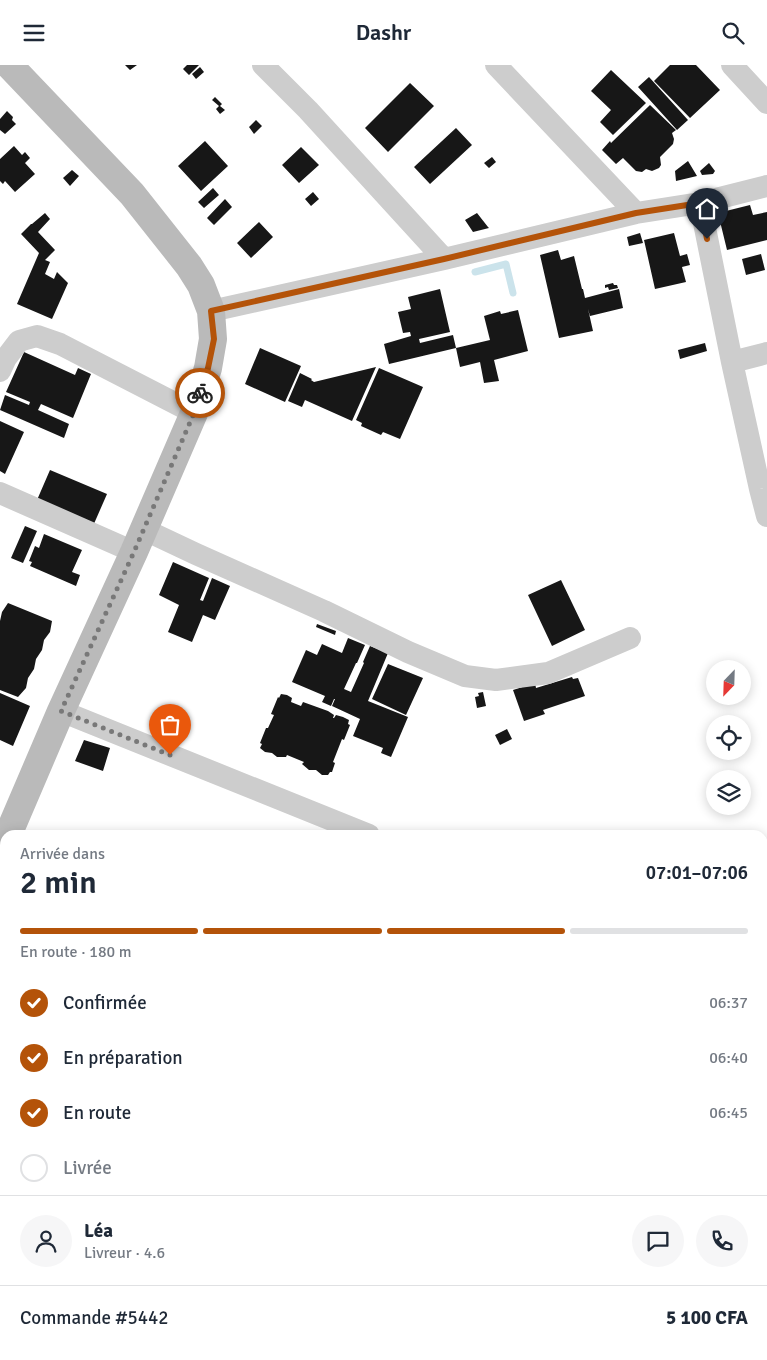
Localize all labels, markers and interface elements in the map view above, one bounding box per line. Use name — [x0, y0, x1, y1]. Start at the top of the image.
icon: menu — [20, 19, 48, 47]
text: Dashr — [356, 19, 411, 46]
icon: search — [719, 19, 747, 47]
pin — [686, 188, 728, 239]
icon: home — [693, 195, 721, 223]
courier — [175, 368, 225, 418]
icon: bike — [186, 379, 214, 407]
north arrow — [706, 660, 751, 705]
map controls — [706, 660, 751, 815]
pin — [149, 704, 191, 755]
icon: bag — [156, 711, 184, 739]
button: locate — [706, 715, 751, 760]
button: layers — [706, 770, 751, 815]
text: Arrivée dans — [20, 844, 105, 864]
text: 07:01–07:06 — [646, 861, 748, 885]
text: 2 min — [20, 863, 97, 902]
text: En route · 180 m — [20, 942, 132, 962]
icon: check — [20, 989, 48, 1017]
text: Confirmée — [63, 991, 147, 1015]
text: 06:37 — [709, 993, 748, 1013]
icon: check — [20, 1044, 48, 1072]
text: En préparation — [63, 1046, 183, 1070]
text: 06:40 — [709, 1048, 748, 1068]
icon: check — [20, 1099, 48, 1127]
text: En route — [63, 1101, 131, 1125]
text: 06:45 — [709, 1103, 748, 1123]
text: Livrée — [63, 1156, 112, 1180]
button: person — [20, 1215, 72, 1267]
button: chat — [632, 1215, 684, 1267]
button: phone — [696, 1215, 748, 1267]
text: Léa — [84, 1219, 113, 1243]
text: Livreur · 4.6 — [84, 1243, 165, 1263]
text: Commande #5442 — [20, 1306, 169, 1330]
text: 5 100 CFA — [666, 1306, 748, 1330]

